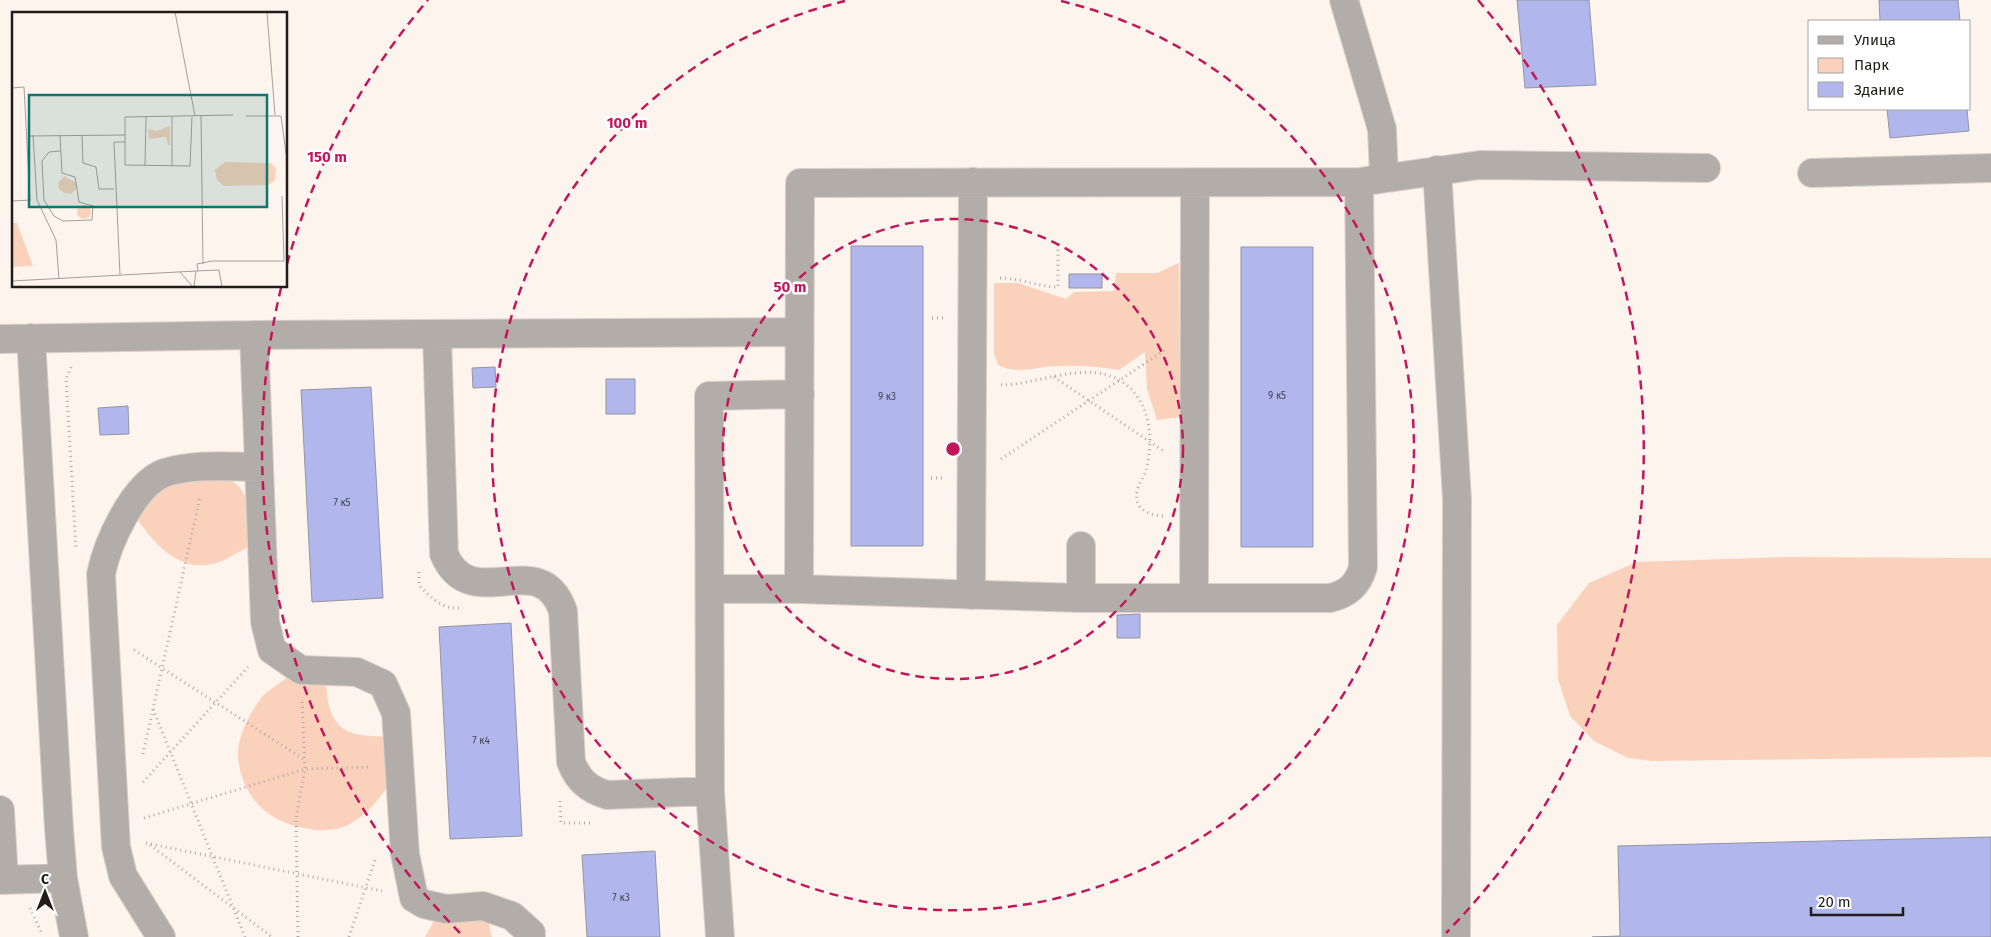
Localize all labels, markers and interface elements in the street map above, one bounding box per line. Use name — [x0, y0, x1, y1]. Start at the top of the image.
inset map — [12, 12, 288, 288]
legend — [1808, 20, 1971, 110]
text: Улица — [1854, 31, 1896, 49]
text: Парк — [1854, 56, 1889, 74]
text: Здание — [1854, 81, 1904, 99]
text: 100 m — [607, 114, 647, 132]
text: 150 m — [307, 148, 347, 166]
text: 50 m — [773, 278, 807, 296]
house number: 9 к5 — [1268, 390, 1286, 402]
house number: 9 к3 — [878, 391, 896, 403]
centre of rings — [944, 440, 962, 458]
house number: 7 к5 — [333, 497, 351, 509]
house number: 7 к4 — [472, 735, 490, 747]
north arrow — [20, 867, 70, 917]
text: С — [41, 871, 49, 888]
scale bar — [1811, 884, 1904, 916]
house number: 7 к3 — [612, 892, 630, 904]
text: 20 m — [1818, 893, 1851, 911]

